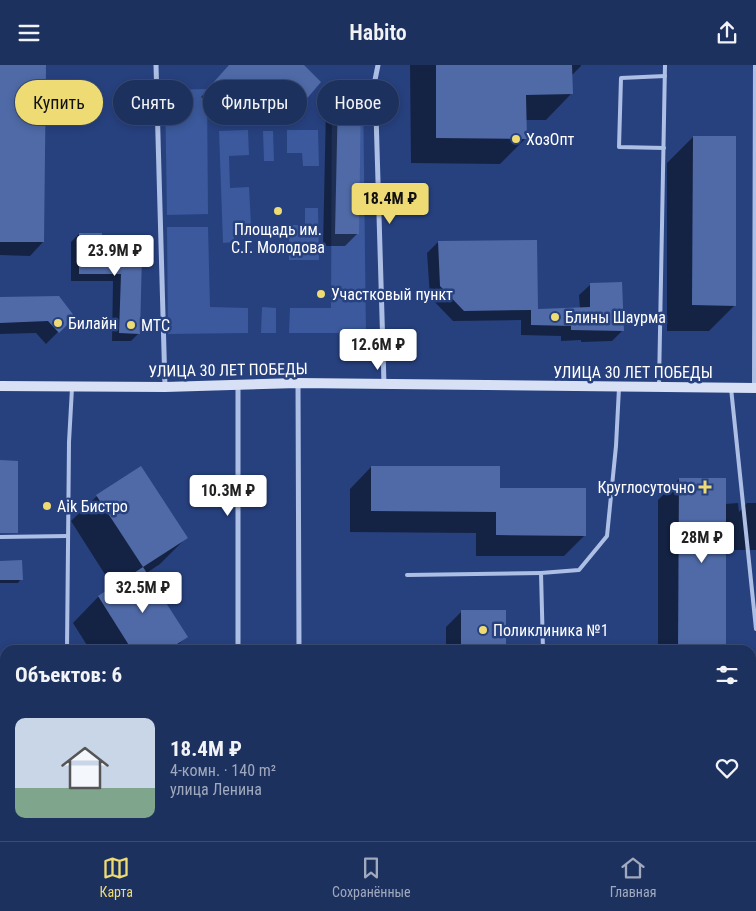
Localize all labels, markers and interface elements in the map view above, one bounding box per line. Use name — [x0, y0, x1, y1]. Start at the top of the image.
icon: menu — [15, 19, 43, 47]
icon: share — [713, 19, 741, 47]
text: Habito — [349, 20, 407, 45]
chip: Купить — [15, 80, 103, 125]
chip: Снять — [113, 80, 193, 125]
chip: Фильтры — [203, 80, 307, 125]
chip: Новое — [317, 80, 399, 125]
place label: ХозОпт — [526, 130, 575, 149]
marker: ХозОпт — [510, 133, 522, 145]
pin: 18.4M ₽ — [344, 183, 436, 225]
text: 18.4M ₽ — [363, 189, 417, 208]
marker: Площадь им. С.Г. Молодова — [272, 205, 284, 217]
place label: Площадь им. С.Г. Молодова — [231, 220, 325, 257]
pin: 23.9M ₽ — [69, 235, 161, 277]
text: 23.9M ₽ — [88, 241, 142, 260]
place label: Участковый пункт — [331, 285, 453, 304]
marker: Участковый пункт — [315, 288, 327, 300]
place label: Блины Шаурма — [565, 308, 666, 327]
marker: Блины Шаурма — [549, 311, 561, 323]
place label: Билайн — [68, 314, 117, 333]
place label: МТС — [141, 316, 170, 335]
marker: Билайн — [52, 317, 64, 329]
marker: МТС — [125, 319, 137, 331]
pin: 12.6M ₽ — [332, 329, 424, 371]
text: 12.6M ₽ — [351, 335, 405, 354]
street label: УЛИЦА 30 ЛЕТ ПОБЕДЫ — [148, 359, 308, 381]
street label: УЛИЦА 30 ЛЕТ ПОБЕДЫ — [553, 363, 713, 382]
pin: 10.3M ₽ — [182, 475, 274, 517]
place label: Круглосуточно — [598, 478, 695, 497]
text: 10.3M ₽ — [201, 481, 255, 500]
marker: Круглосуточно — [699, 481, 711, 493]
place label: Aik Бистро — [57, 497, 128, 516]
marker: Aik Бистро — [41, 500, 53, 512]
pin: 28M ₽ — [667, 521, 737, 564]
text: 28M ₽ — [681, 528, 723, 547]
pin: 32.5M ₽ — [97, 571, 189, 614]
text: 32.5M ₽ — [116, 578, 170, 597]
place label: Поликлиника №1 — [493, 621, 609, 640]
marker: Поликлиника №1 — [477, 624, 489, 636]
icon: filters — [713, 661, 741, 689]
text: Объектов: 6 — [15, 663, 122, 687]
text: 18.4M ₽ — [170, 737, 242, 761]
icon: home — [55, 738, 115, 798]
icon: heart — [713, 754, 741, 782]
text: 4-комн. · 140 m² — [170, 761, 276, 780]
text: улица Ленина — [170, 780, 262, 799]
tab: Карта — [100, 854, 133, 900]
tab: Сохранённые — [332, 854, 411, 900]
tab: Главная — [610, 854, 656, 900]

